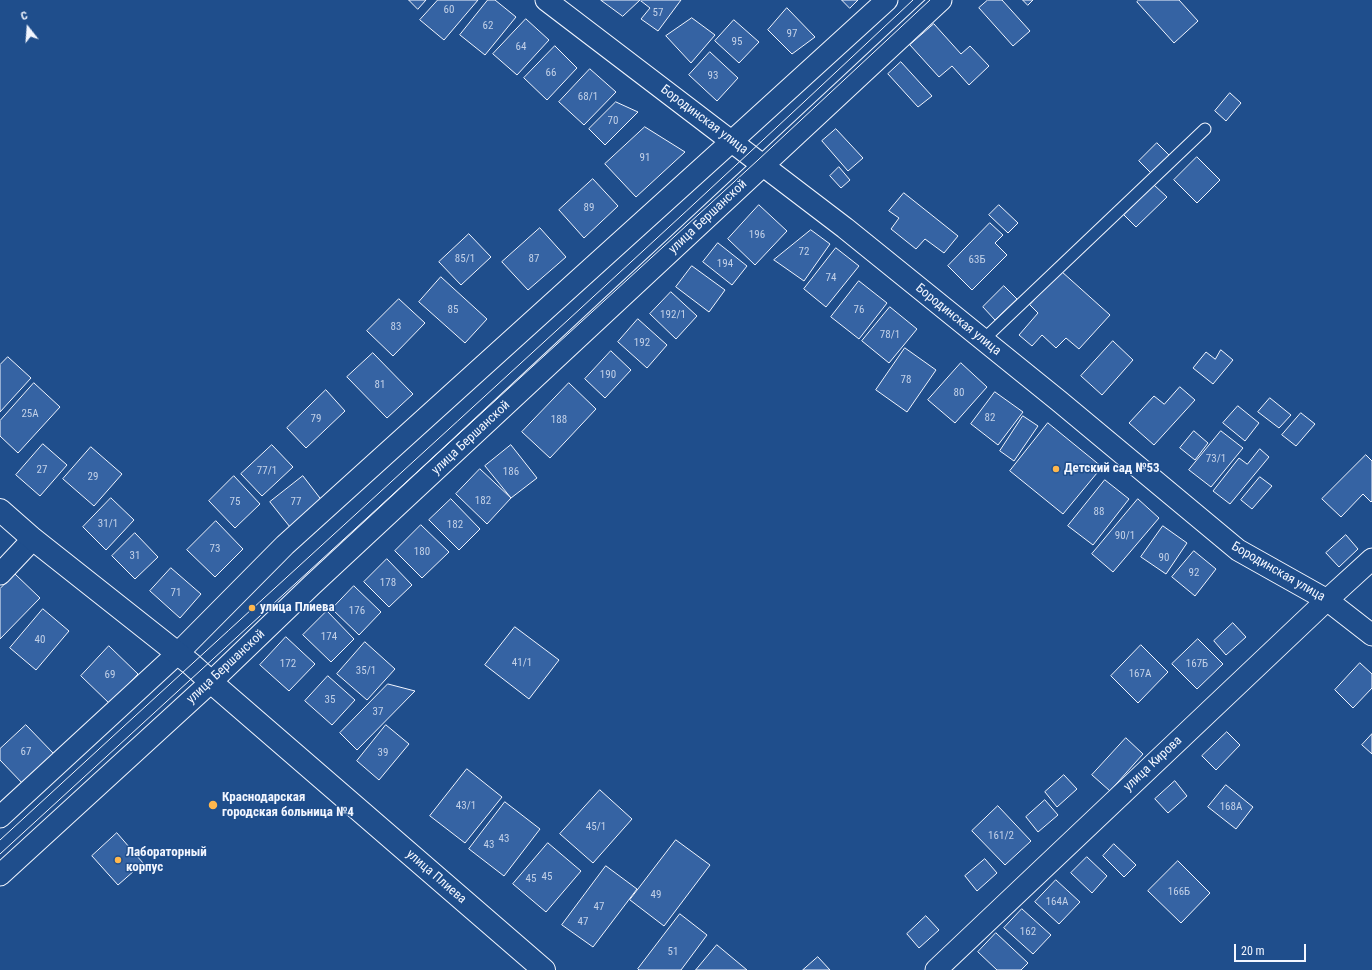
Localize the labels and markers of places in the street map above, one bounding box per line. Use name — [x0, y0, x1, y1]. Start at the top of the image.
place label: Детский сад №53 — [1064, 461, 1160, 477]
marker: Детский сад №53 — [1051, 464, 1061, 474]
place label: улица Плиева — [260, 600, 335, 616]
marker: улица Плиева — [247, 603, 257, 613]
place label: Краснодарская городская больница №4 — [222, 790, 354, 821]
marker: Краснодарская городская больница №4 — [207, 799, 219, 811]
place label: Лабораторный корпус — [126, 845, 207, 876]
marker: Лабораторный корпус — [113, 855, 123, 865]

